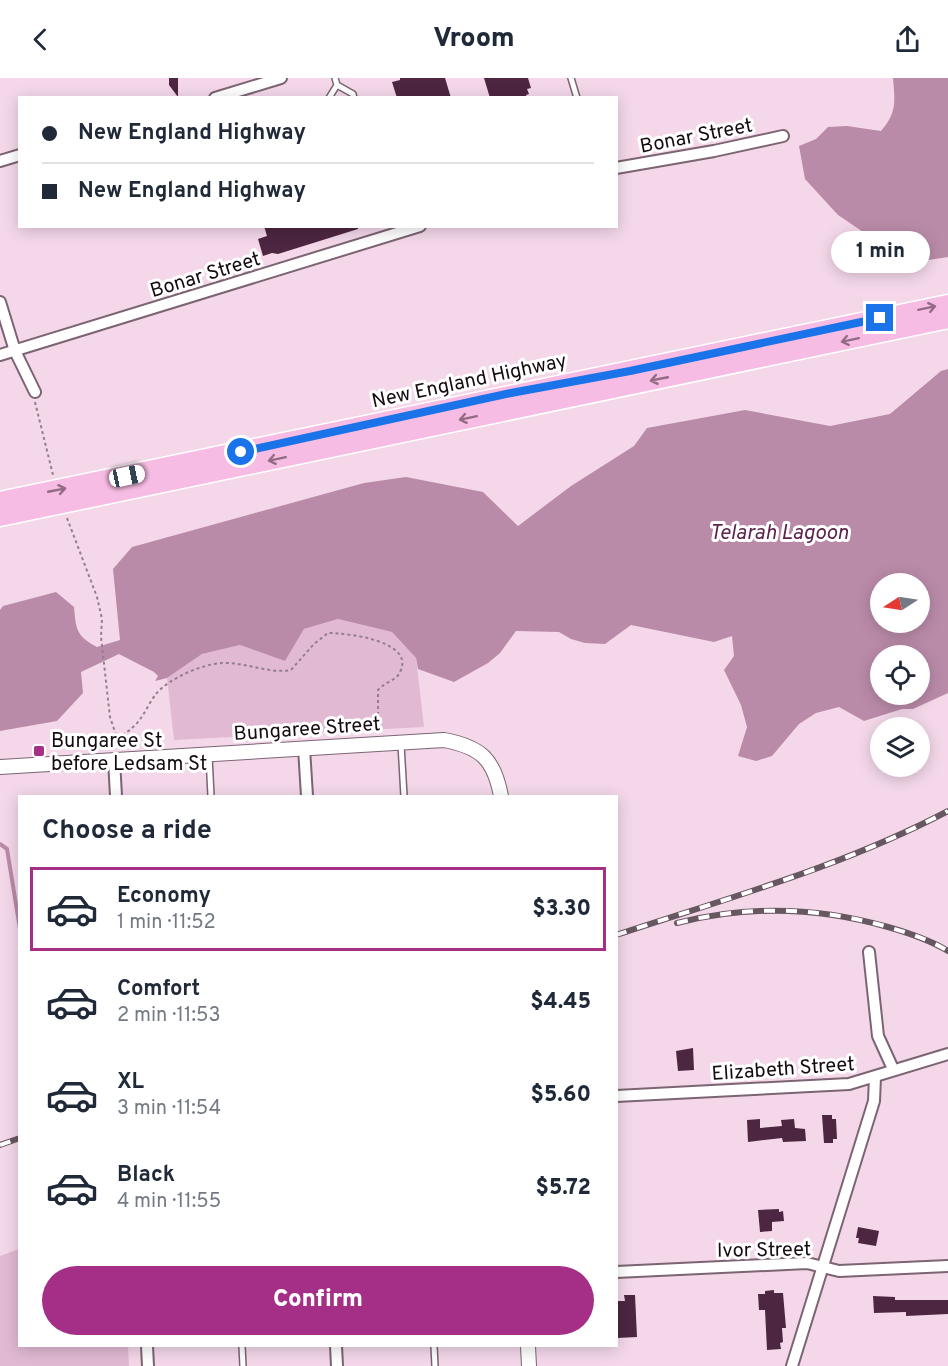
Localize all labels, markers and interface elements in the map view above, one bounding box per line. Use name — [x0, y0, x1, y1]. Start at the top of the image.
text: Vroom — [433, 22, 515, 56]
icon: back — [24, 23, 57, 56]
icon: share — [891, 23, 924, 56]
street label: Bonar Street — [638, 113, 755, 161]
text: New England Highway — [78, 120, 306, 147]
text: New England Highway — [78, 178, 306, 205]
callout: 1 min — [830, 231, 930, 273]
text: 1 min — [856, 239, 905, 265]
street label: Bonar Street — [147, 247, 264, 305]
one-way arrow — [916, 302, 936, 313]
route end — [866, 304, 893, 331]
one-way arrow — [840, 335, 860, 346]
street label: New England Highway — [370, 349, 569, 415]
one-way arrow — [649, 374, 669, 385]
one-way arrow — [458, 413, 478, 424]
route start — [227, 438, 254, 465]
one-way arrow — [268, 454, 287, 465]
car — [108, 463, 146, 489]
one-way arrow — [47, 484, 67, 495]
water label: Telarah Lagoon — [709, 520, 849, 547]
north arrow — [870, 573, 930, 633]
map controls — [870, 573, 930, 777]
button: locate — [870, 645, 930, 705]
street label: Bungaree Street — [233, 712, 381, 748]
button: layers — [870, 717, 930, 777]
place label: Bungaree St before Ledsam St — [51, 729, 207, 778]
marker: Bungaree St before Ledsam St — [32, 744, 46, 758]
text: Choose a ride — [42, 814, 212, 848]
icon: car — [45, 882, 99, 936]
text: Economy — [117, 883, 211, 910]
text: $3.30 — [532, 896, 591, 923]
text: 1 min · 11:52 — [117, 910, 216, 936]
icon: car — [45, 975, 99, 1029]
text: Comfort — [117, 976, 200, 1003]
text: $4.45 — [530, 989, 591, 1016]
text: 2 min · 11:53 — [117, 1003, 221, 1029]
street label: Elizabeth Street — [711, 1052, 855, 1088]
icon: car — [45, 1068, 99, 1122]
text: XL — [117, 1069, 144, 1096]
text: $5.60 — [531, 1082, 591, 1109]
text: 3 min · 11:54 — [117, 1096, 221, 1122]
icon: car — [45, 1161, 99, 1215]
text: Black — [117, 1162, 175, 1189]
text: $5.72 — [536, 1175, 591, 1202]
text: 4 min · 11:55 — [117, 1189, 221, 1215]
street label: Ivor Street — [717, 1237, 811, 1265]
button: Confirm — [42, 1266, 594, 1335]

